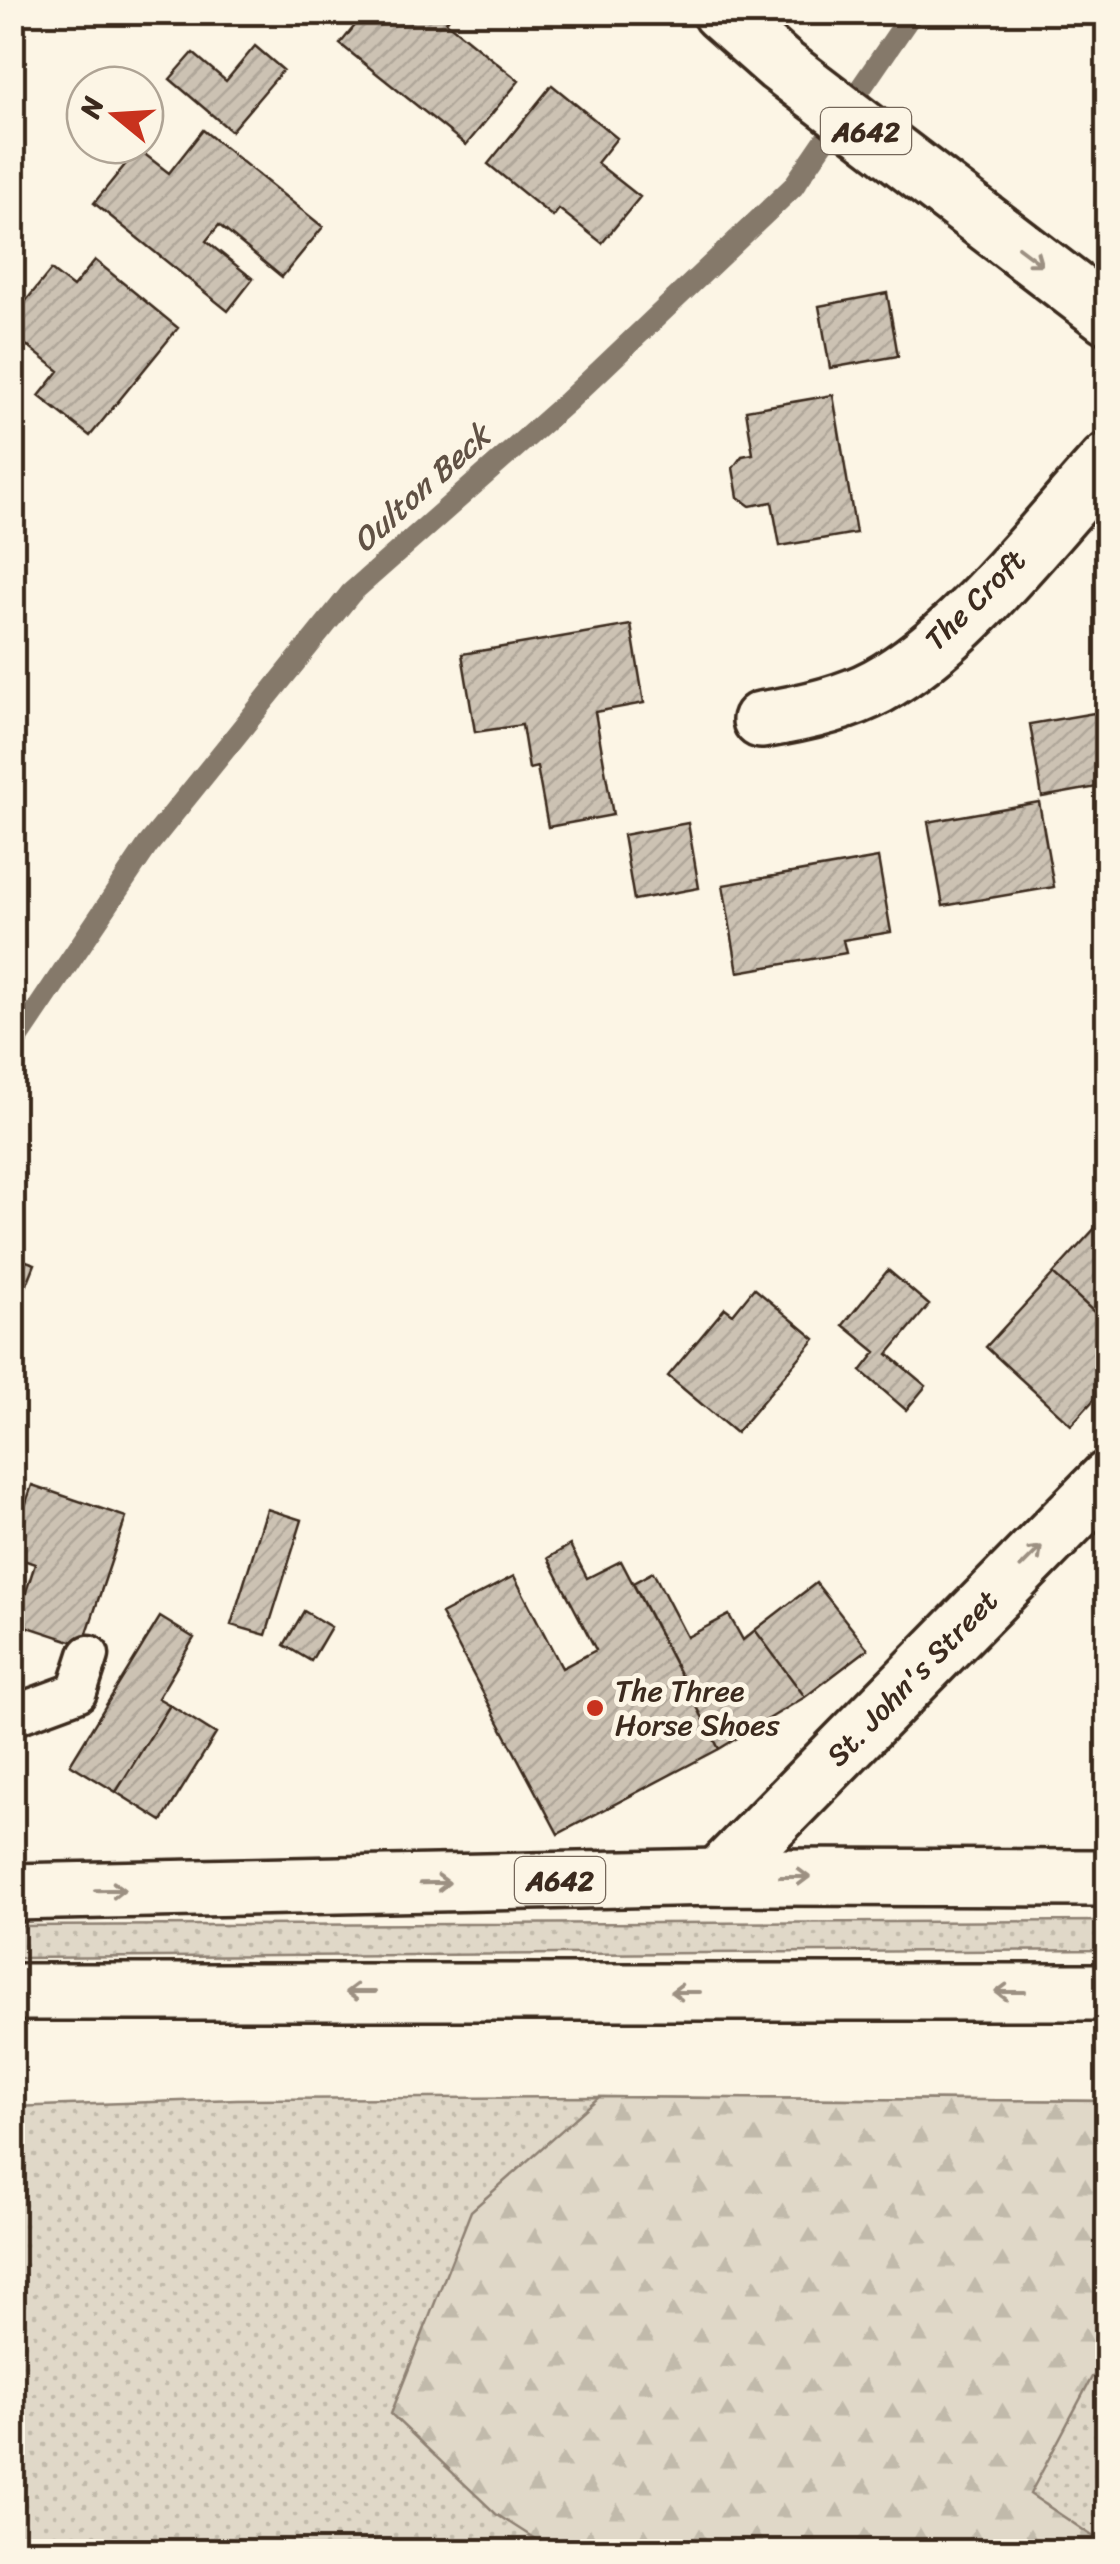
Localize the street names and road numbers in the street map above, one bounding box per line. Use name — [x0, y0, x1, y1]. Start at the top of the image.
road number: A642 — [821, 108, 911, 154]
street label: The Croft — [911, 535, 1040, 664]
street label: St. John's Street — [812, 1576, 1012, 1780]
road number: A642 — [515, 1857, 605, 1903]

